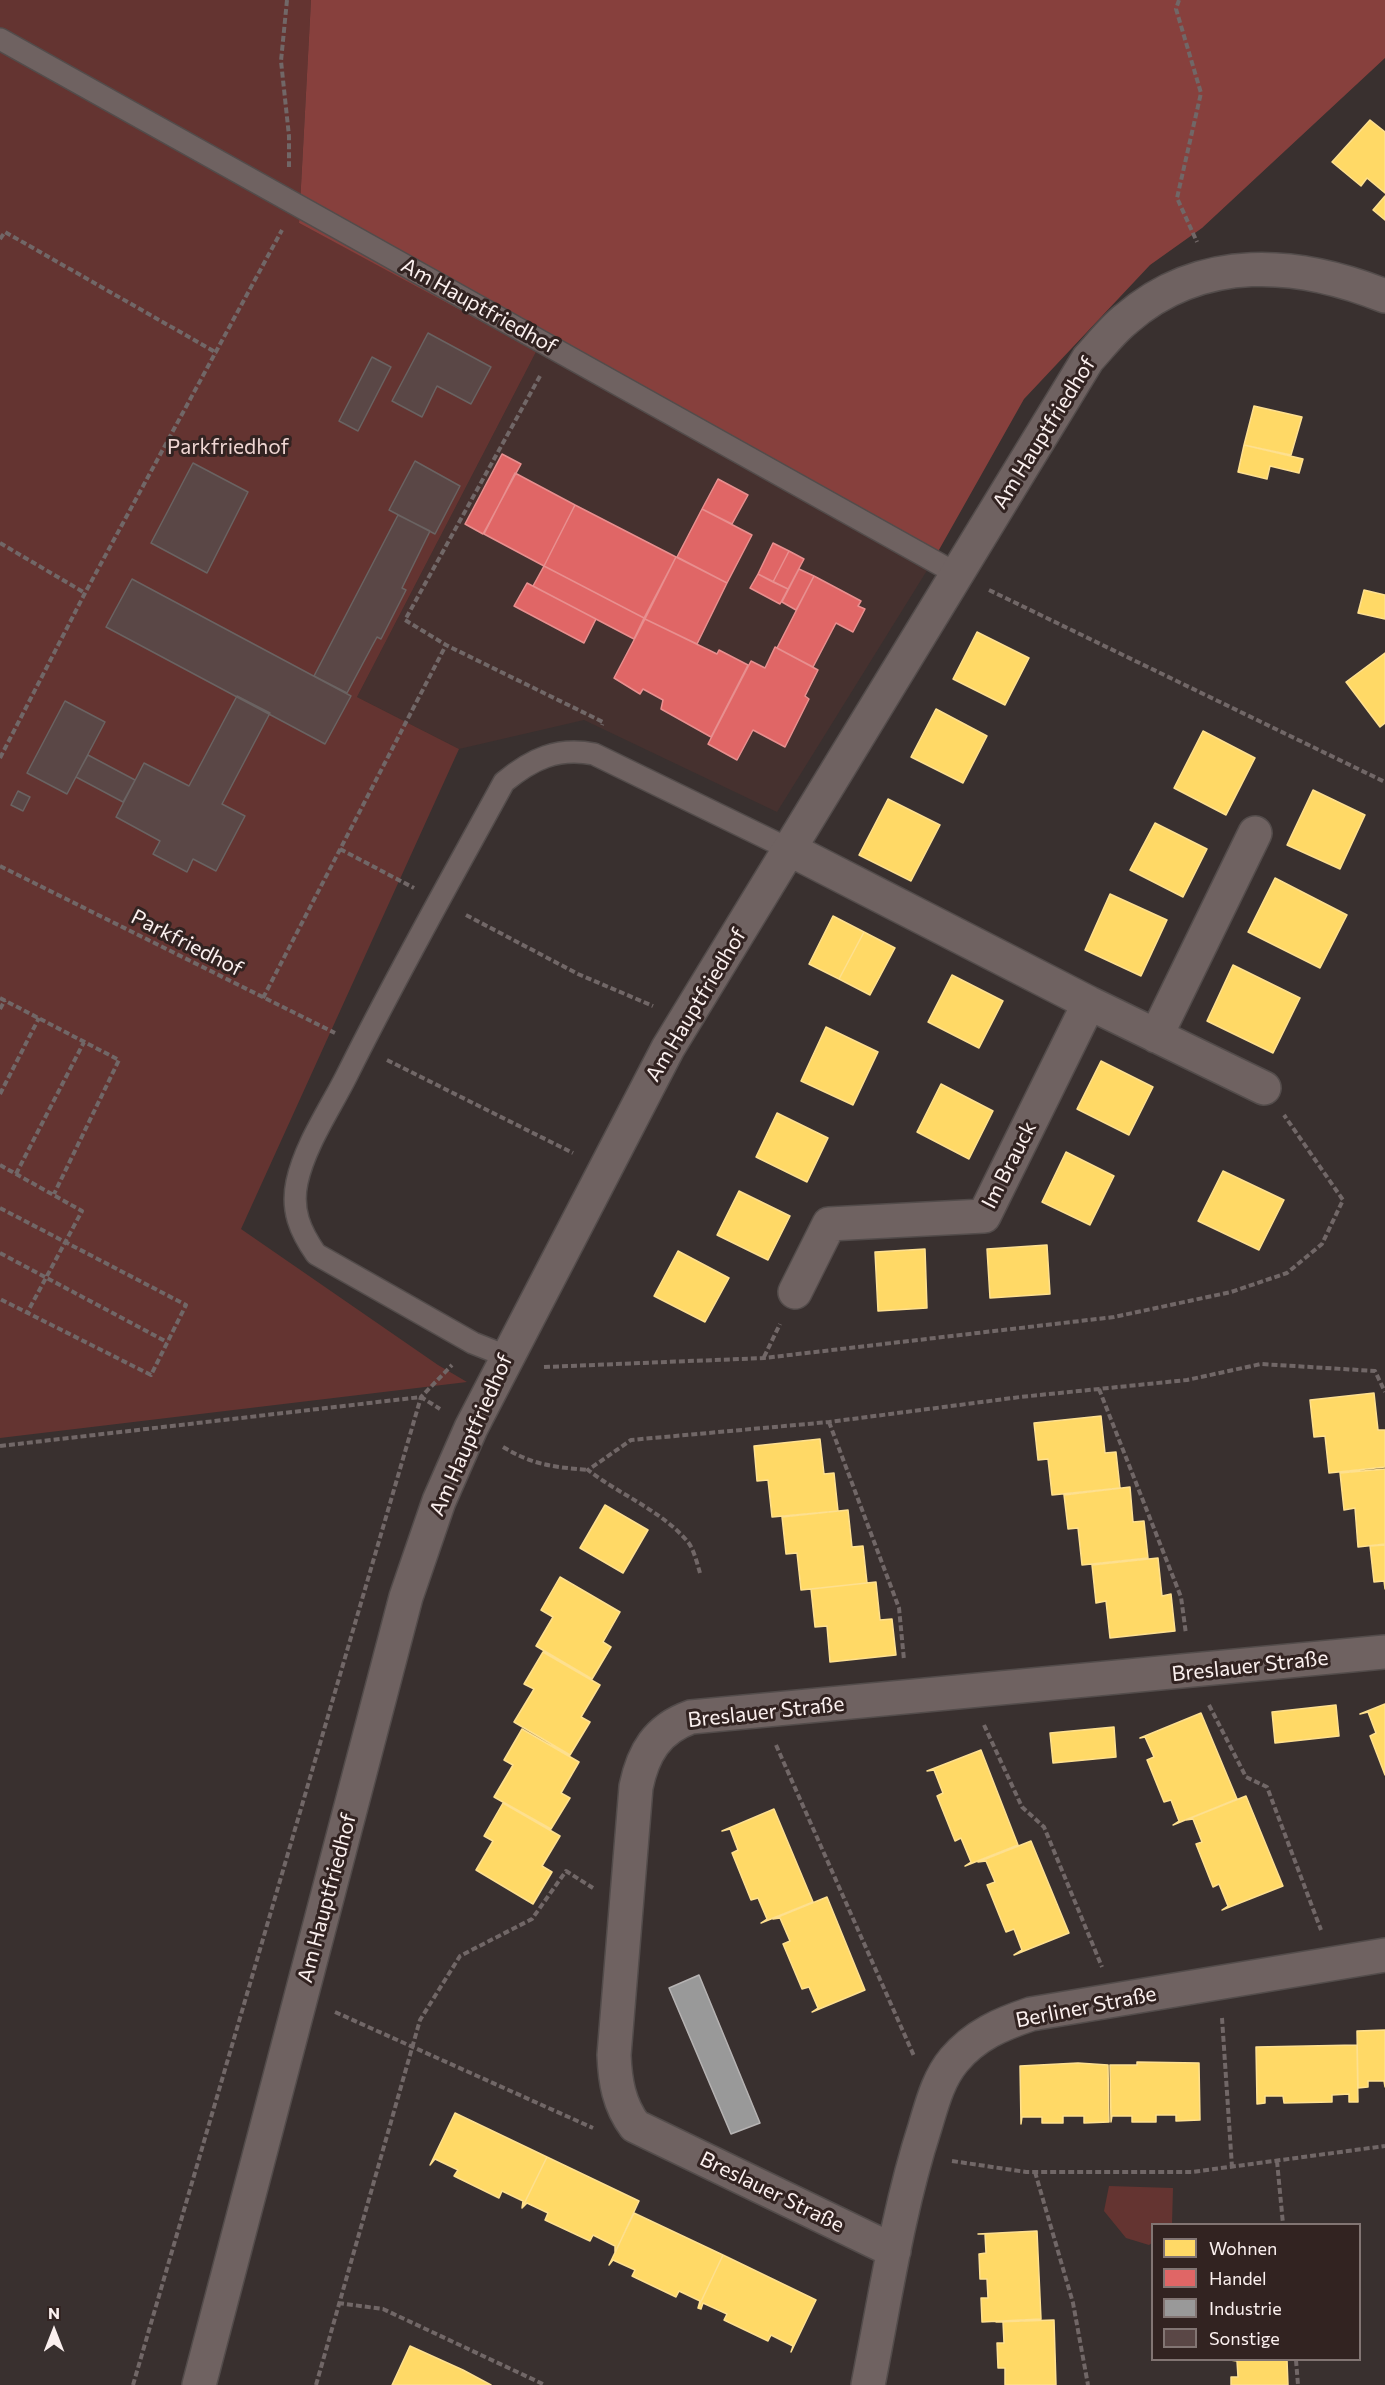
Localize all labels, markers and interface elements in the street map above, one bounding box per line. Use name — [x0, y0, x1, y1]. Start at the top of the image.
street label: Am Hauptfriedhof — [397, 253, 561, 359]
street label: Am Hauptfriedhof — [987, 352, 1101, 514]
park label: Parkfriedhof — [167, 434, 289, 460]
street label: Parkfriedhof — [127, 904, 247, 982]
street label: Am Hauptfriedhof — [640, 924, 752, 1086]
street label: Im Brauck — [976, 1117, 1042, 1213]
street label: Am Hauptfriedhof — [424, 1350, 518, 1520]
street label: Breslauer Straße — [1170, 1645, 1330, 1687]
street label: Breslauer Straße — [686, 1691, 846, 1733]
street label: Am Hauptfriedhof — [292, 1811, 362, 1985]
street label: Berliner Straße — [1013, 1981, 1159, 2033]
street label: Breslauer Straße — [696, 2146, 848, 2238]
legend — [1151, 2223, 1361, 2361]
text: Wohnen — [1209, 2237, 1277, 2259]
text: Handel — [1209, 2267, 1267, 2289]
text: Industrie — [1209, 2297, 1282, 2319]
north arrow — [24, 2301, 84, 2361]
text: N — [48, 2303, 60, 2322]
text: Sonstige — [1209, 2327, 1280, 2349]

